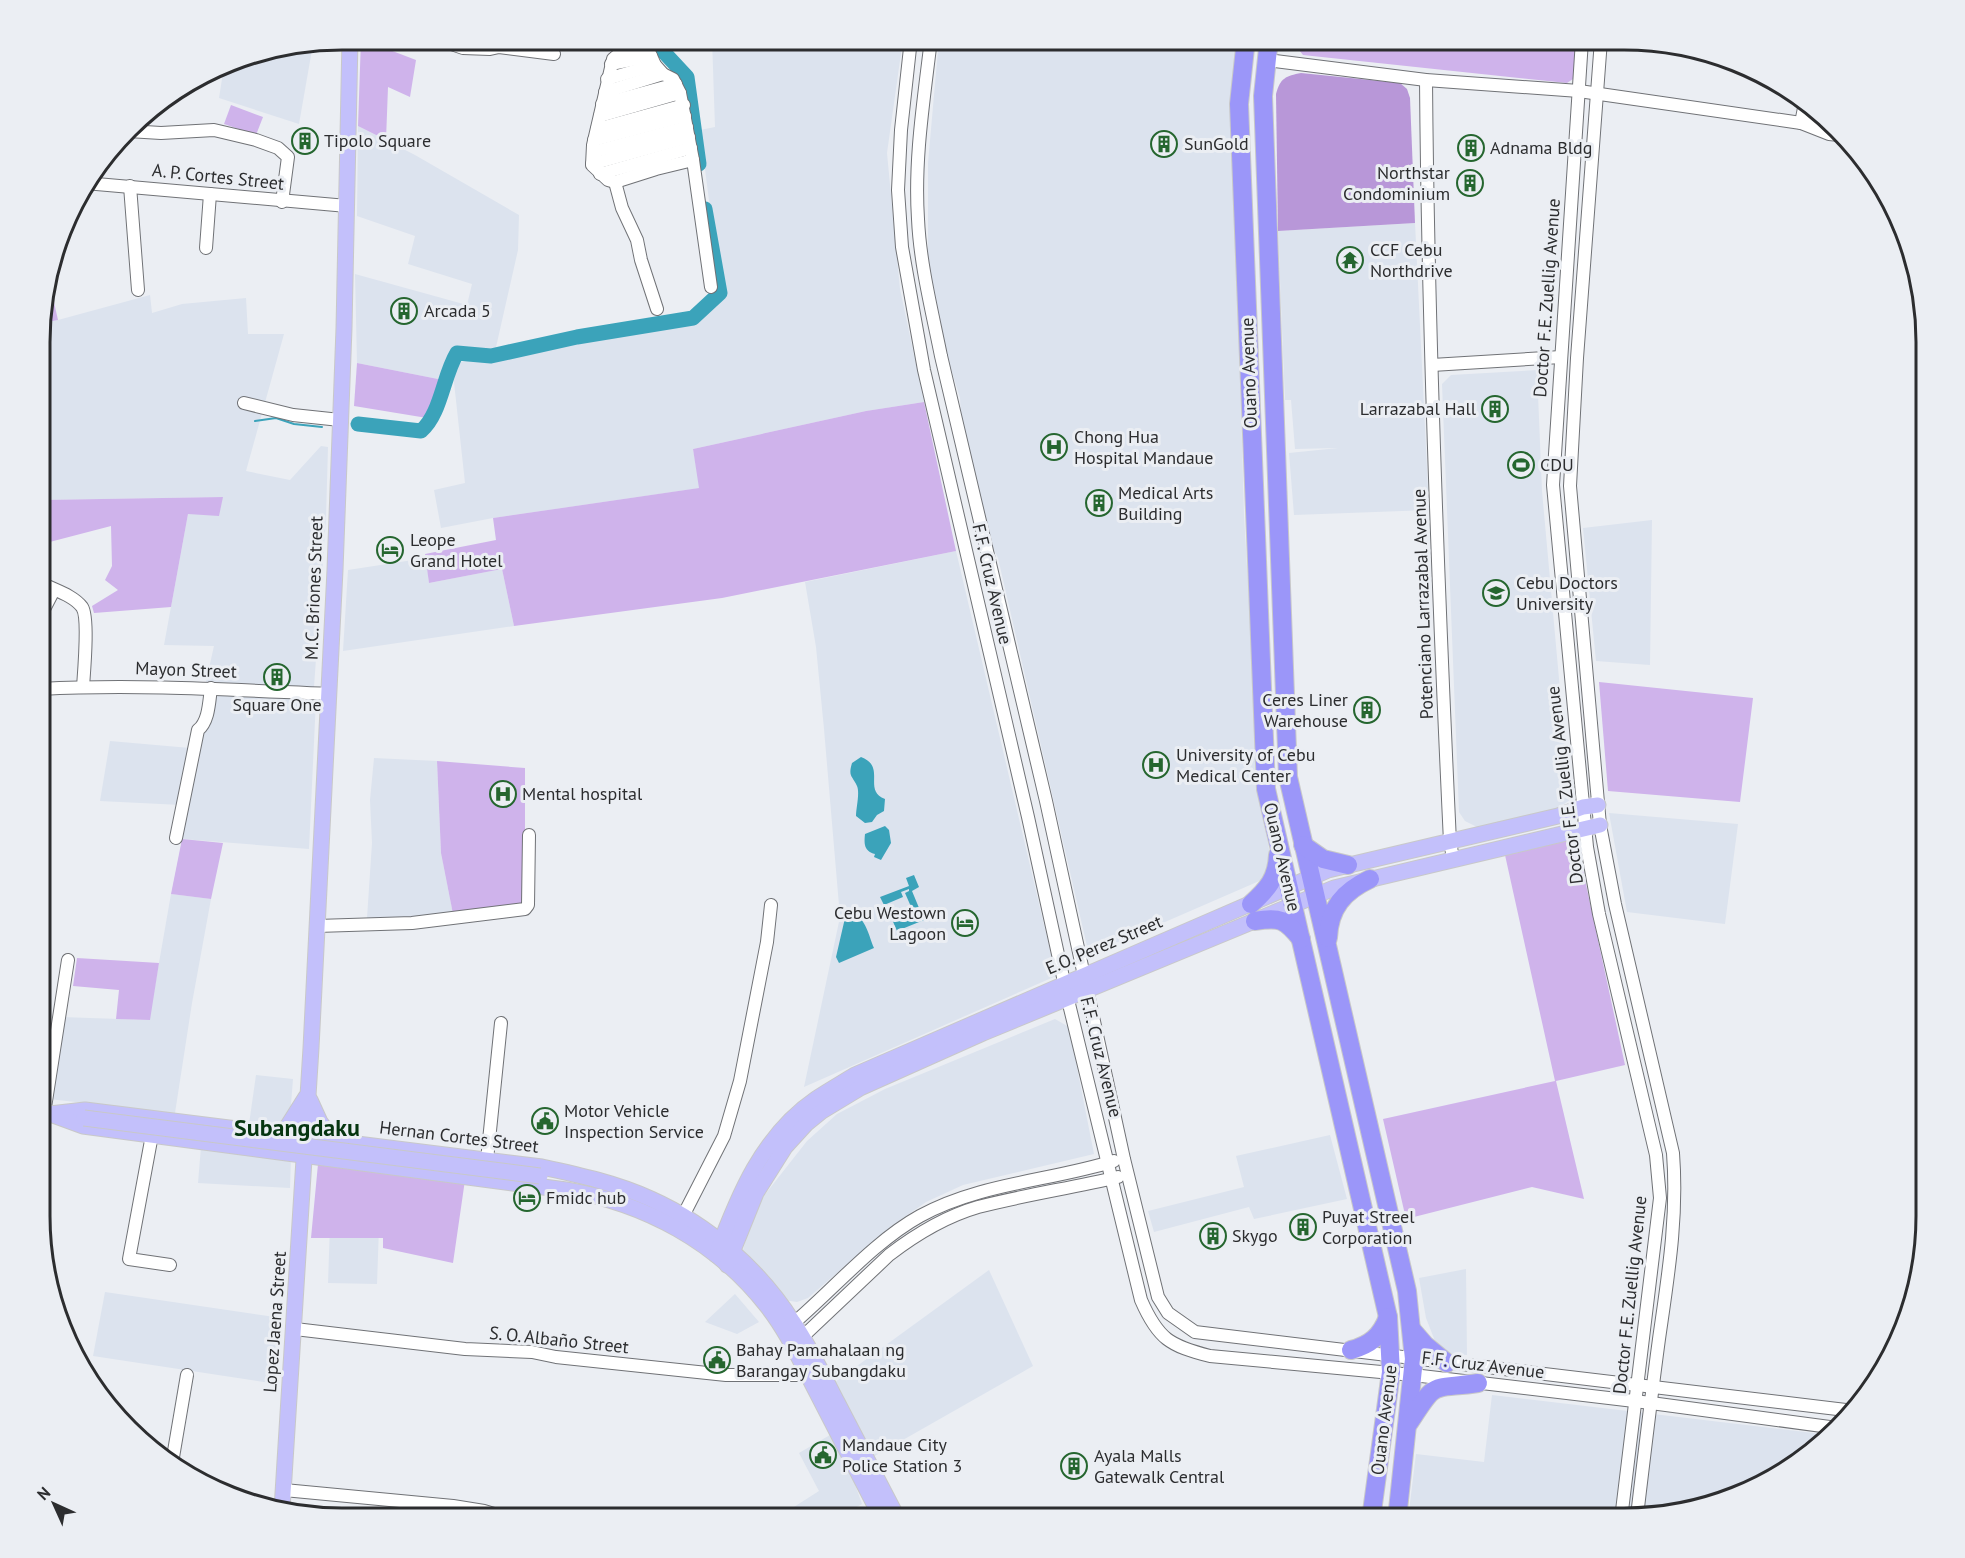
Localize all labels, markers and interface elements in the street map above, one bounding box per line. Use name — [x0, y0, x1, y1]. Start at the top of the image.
building icon: Tipolo Square — [290, 126, 320, 156]
place label: Tipolo Square — [324, 129, 431, 152]
building icon: SunGold — [1149, 129, 1179, 159]
place label: SunGold — [1184, 132, 1249, 155]
building icon: Adnama Bldg — [1456, 133, 1486, 163]
place label: Adnama Bldg — [1490, 136, 1592, 159]
street label: A. P. Cortes Street — [151, 158, 285, 195]
place label: Northstar Condominium — [1343, 161, 1450, 205]
building icon: Northstar Condominium — [1455, 168, 1485, 198]
street label: Doctor F.E. Zuellig Avenue — [1528, 198, 1565, 398]
place label: CCF Cebu Northdrive — [1370, 238, 1453, 282]
temple icon: CCF Cebu Northdrive — [1335, 245, 1365, 275]
building icon: Arcada 5 — [389, 296, 419, 326]
place label: Arcada 5 — [424, 299, 491, 322]
street label: Ouano Avenue — [1235, 317, 1262, 429]
building icon: Larrazabal Hall — [1480, 394, 1510, 424]
place label: Larrazabal Hall — [1360, 397, 1477, 420]
place label: Chong Hua Hospital Mandaue — [1074, 425, 1213, 469]
hospital icon: Chong Hua Hospital Mandaue — [1039, 432, 1069, 462]
sports icon: CDU — [1506, 450, 1536, 480]
place label: CDU — [1540, 453, 1574, 476]
place label: Medical Arts Building — [1118, 481, 1213, 525]
building icon: Medical Arts Building — [1084, 488, 1114, 518]
street label: Potenciano Larrazabal Avenue — [1407, 488, 1438, 720]
street label: M.C. Briones Street — [299, 516, 328, 660]
street label: F.F. Cruz Avenue — [967, 521, 1018, 647]
place label: Leope Grand Hotel — [410, 528, 503, 572]
hotel icon: Leope Grand Hotel — [375, 535, 405, 565]
place label: Cebu Doctors University — [1516, 571, 1618, 615]
school or university icon: Cebu Doctors University — [1481, 578, 1511, 608]
street label: Mayon Street — [135, 656, 237, 683]
building icon: Square One — [262, 662, 292, 692]
street label: Doctor F.E. Zuellig Avenue — [1541, 685, 1588, 885]
place label: Ceres Liner Warehouse — [1262, 688, 1348, 732]
place label: Square One — [232, 693, 322, 716]
building icon: Ceres Liner Warehouse — [1352, 695, 1382, 725]
place label: University of Cebu Medical Center — [1176, 743, 1315, 787]
hospital icon: University of Cebu Medical Center — [1141, 750, 1171, 780]
hospital icon: Mental hospital — [488, 779, 518, 809]
place label: Mental hospital — [522, 782, 643, 805]
street label: Ouano Avenue — [1259, 800, 1306, 913]
place label: Cebu Westown Lagoon — [834, 901, 946, 945]
hotel icon: Cebu Westown Lagoon — [950, 908, 980, 938]
street label: E.O. Perez Street — [1042, 910, 1166, 979]
street label: F.F. Cruz Avenue — [1075, 994, 1128, 1120]
place label: Motor Vehicle Inspection Service — [564, 1099, 704, 1143]
public building icon: Motor Vehicle Inspection Service — [530, 1106, 560, 1136]
district label: Subangdaku — [234, 1112, 360, 1143]
street label: Hernan Cortes Street — [378, 1115, 540, 1158]
hotel icon: Fmidc hub — [512, 1183, 542, 1213]
place label: Fmidc hub — [546, 1186, 626, 1209]
street label: Doctor F.E. Zuellig Avenue — [1608, 1195, 1651, 1395]
place label: Puyat Streel Corporation — [1322, 1205, 1415, 1249]
building icon: Puyat Streel Corporation — [1288, 1212, 1318, 1242]
building icon: Skygo — [1198, 1221, 1228, 1251]
place label: Skygo — [1232, 1224, 1278, 1247]
street label: Lopez Jaena Street — [258, 1250, 291, 1393]
street label: S. O. Albaño Street — [488, 1321, 630, 1358]
place label: Bahay Pamahalaan ng Barangay Subangdaku — [736, 1338, 906, 1382]
public building icon: Bahay Pamahalaan ng Barangay Subangdaku — [702, 1345, 732, 1375]
street label: F.F. Cruz Avenue — [1420, 1346, 1546, 1383]
street label: Ouano Avenue — [1365, 1364, 1402, 1476]
place label: Mandaue City Police Station 3 — [842, 1433, 962, 1477]
public building icon: Mandaue City Police Station 3 — [808, 1440, 838, 1470]
place label: Ayala Malls Gatewalk Central — [1094, 1444, 1225, 1488]
building icon: Ayala Malls Gatewalk Central — [1059, 1451, 1089, 1481]
north arrow — [24, 1474, 84, 1534]
text: N — [33, 1483, 54, 1504]

